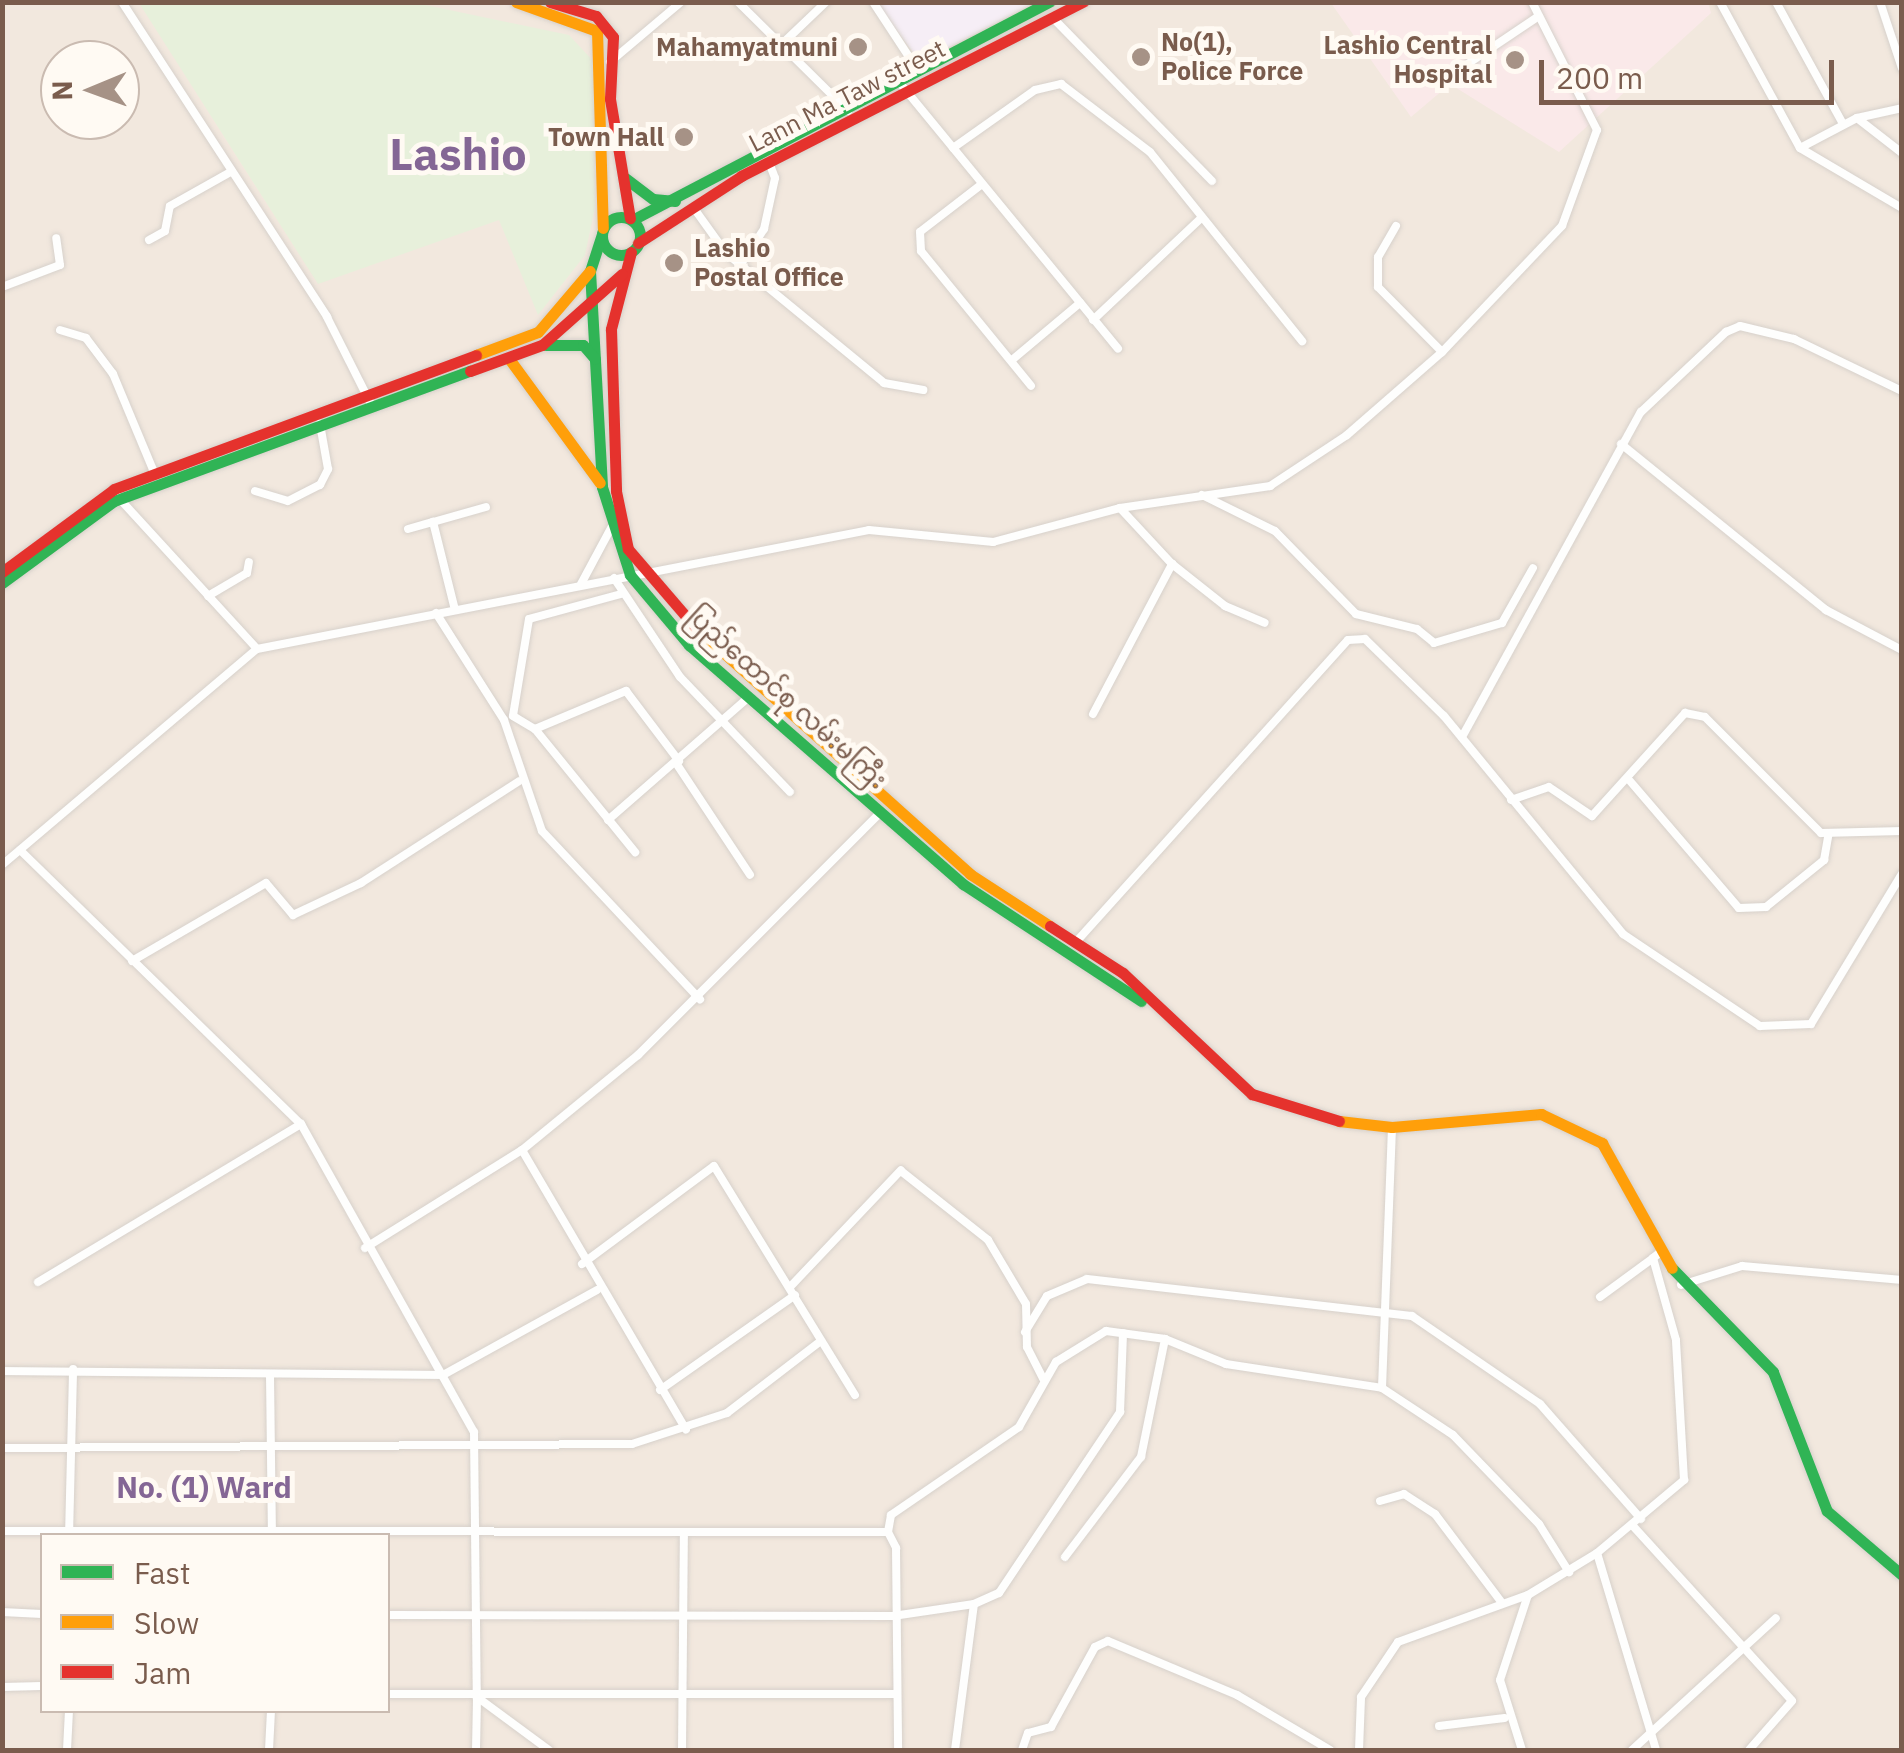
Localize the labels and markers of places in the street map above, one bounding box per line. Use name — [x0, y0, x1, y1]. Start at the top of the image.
place label: No(1), Police Force — [1161, 28, 1303, 87]
place label: Lashio Central Hospital — [1323, 31, 1492, 90]
place label: Mahamyatmuni — [656, 32, 838, 62]
marker: Mahamyatmuni — [847, 36, 869, 58]
marker: No(1), Police Force — [1130, 46, 1152, 68]
marker: Lashio Central Hospital — [1502, 47, 1528, 73]
place label: Town Hall — [548, 122, 664, 152]
marker: Town Hall — [673, 126, 695, 148]
place label: Lashio Postal Office — [694, 234, 844, 293]
marker: Lashio Postal Office — [663, 252, 685, 274]

